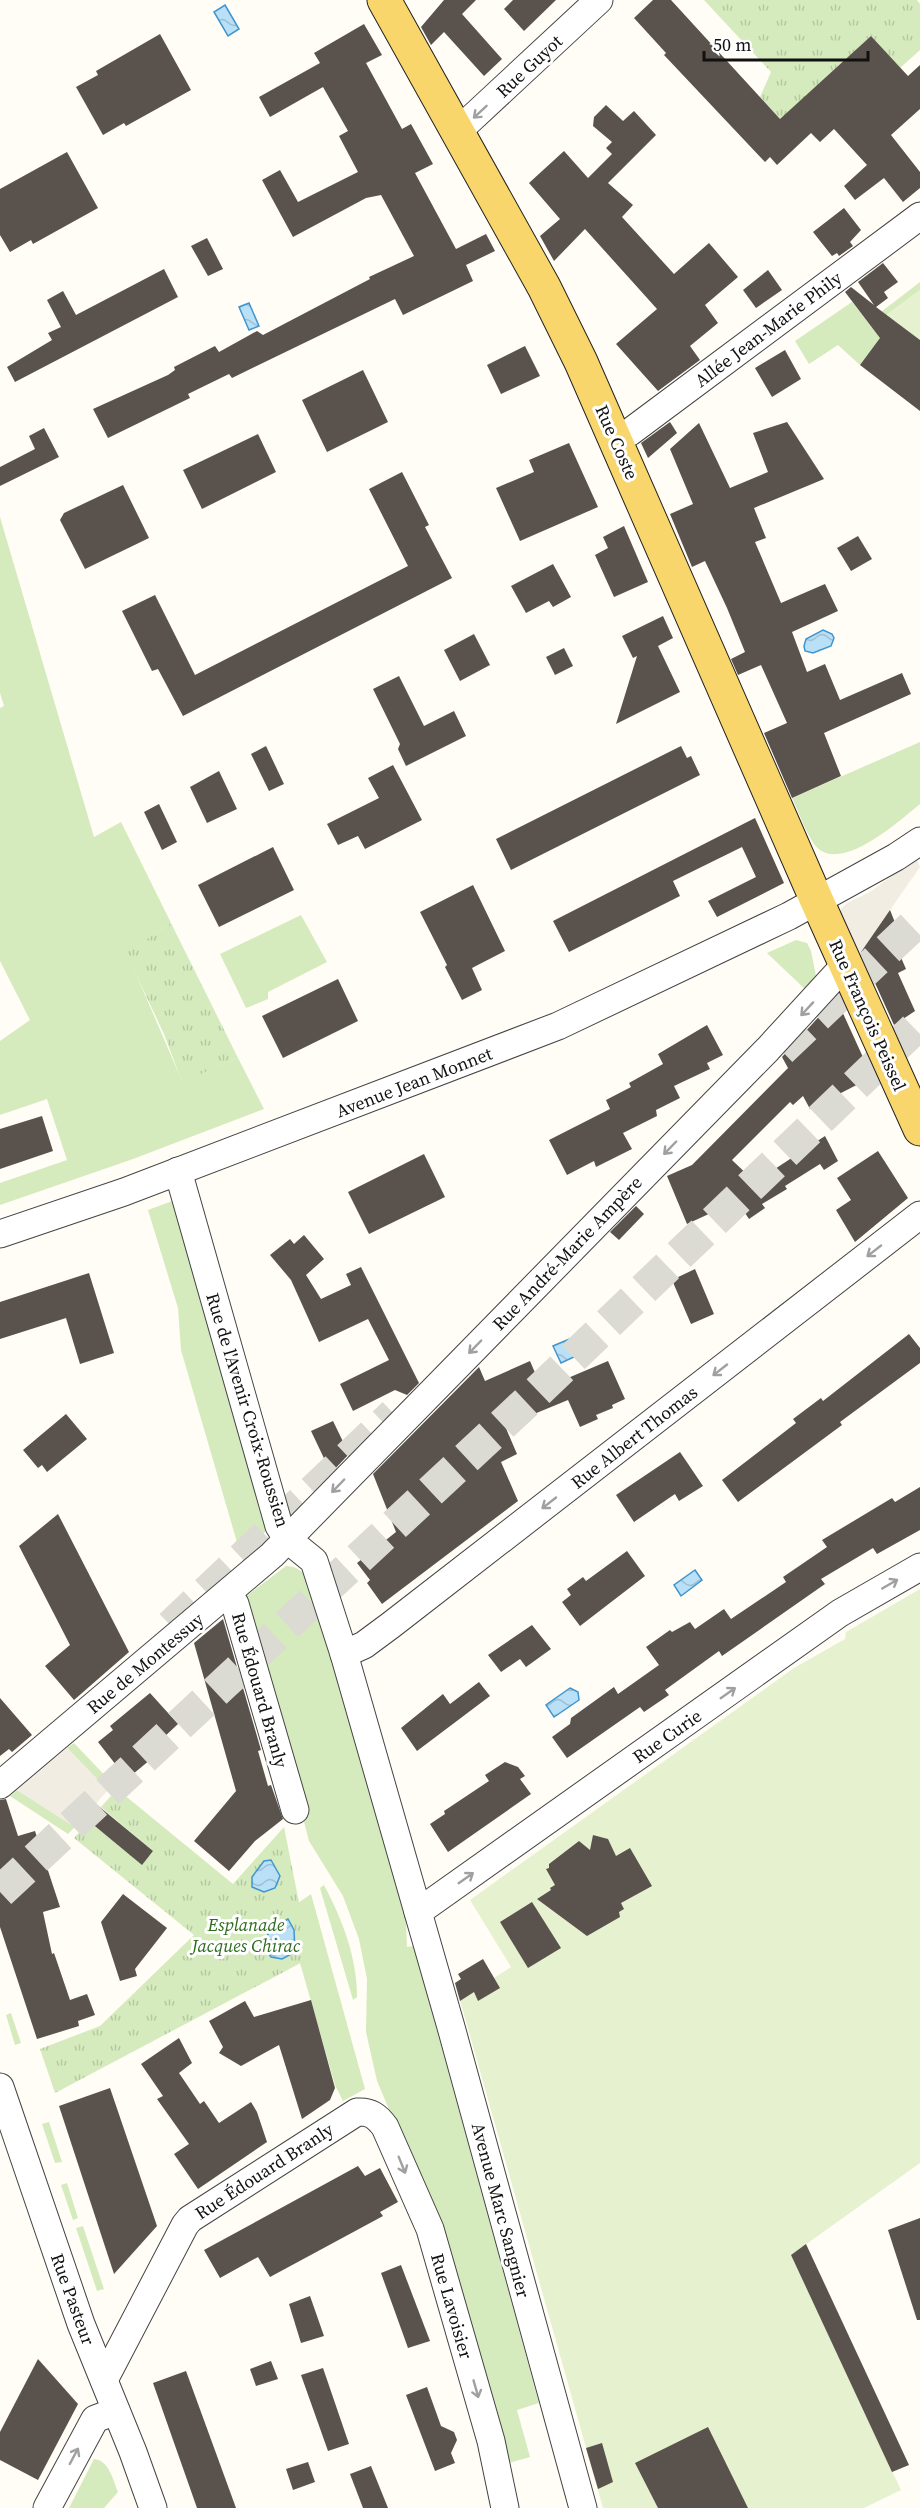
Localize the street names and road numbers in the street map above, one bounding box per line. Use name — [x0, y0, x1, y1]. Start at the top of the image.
street label: Rue Guyot — [490, 29, 568, 103]
street label: Allée Jean-Marie Phily — [689, 265, 847, 393]
street label: Rue Coste — [589, 401, 645, 483]
street label: Rue François Peissel — [823, 935, 913, 1095]
street label: Avenue Jean Monnet — [332, 1041, 496, 1123]
street label: Rue André-Marie Ampère — [486, 1170, 648, 1336]
street label: Rue de l'Avenir Croix-Roussien — [200, 1290, 296, 1530]
street label: Rue Albert Thomas — [565, 1379, 703, 1494]
street label: Rue de Montessuy — [81, 1606, 209, 1719]
street label: Rue Édouard Branly — [226, 1609, 294, 1771]
street label: Rue Curie — [627, 1703, 707, 1769]
street label: Rue Édouard Branly — [190, 2116, 339, 2225]
street label: Avenue Marc Sangnier — [466, 2120, 536, 2301]
street label: Rue Pasteur — [45, 2250, 101, 2349]
street label: Rue Lavoisier — [425, 2250, 479, 2362]

